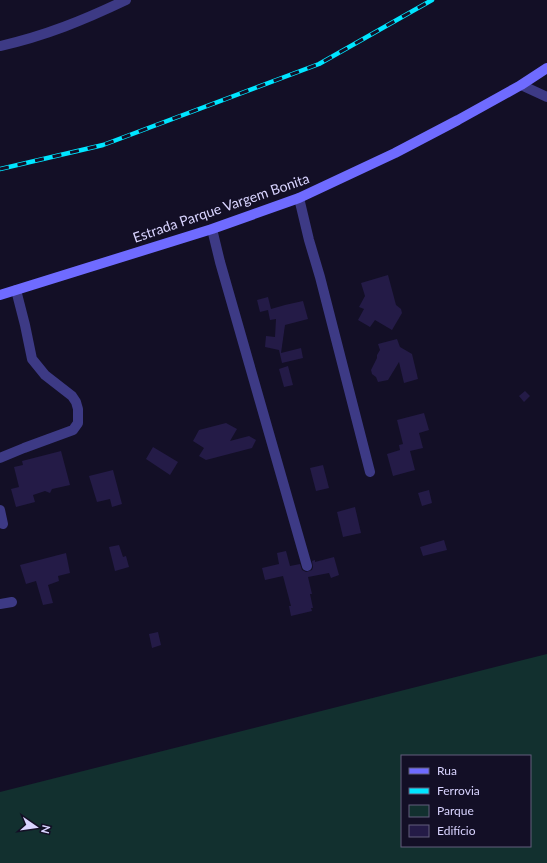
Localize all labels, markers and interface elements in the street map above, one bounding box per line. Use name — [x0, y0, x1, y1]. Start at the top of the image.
street label: Estrada Parque Vargem Bonita — [130, 169, 311, 246]
legend — [401, 755, 531, 847]
text: Rua — [437, 763, 457, 778]
text: Ferrovia — [437, 783, 480, 798]
text: Parque — [437, 803, 474, 818]
north arrow — [16, 807, 56, 847]
text: Edifício — [437, 823, 476, 838]
text: N — [39, 824, 54, 835]

